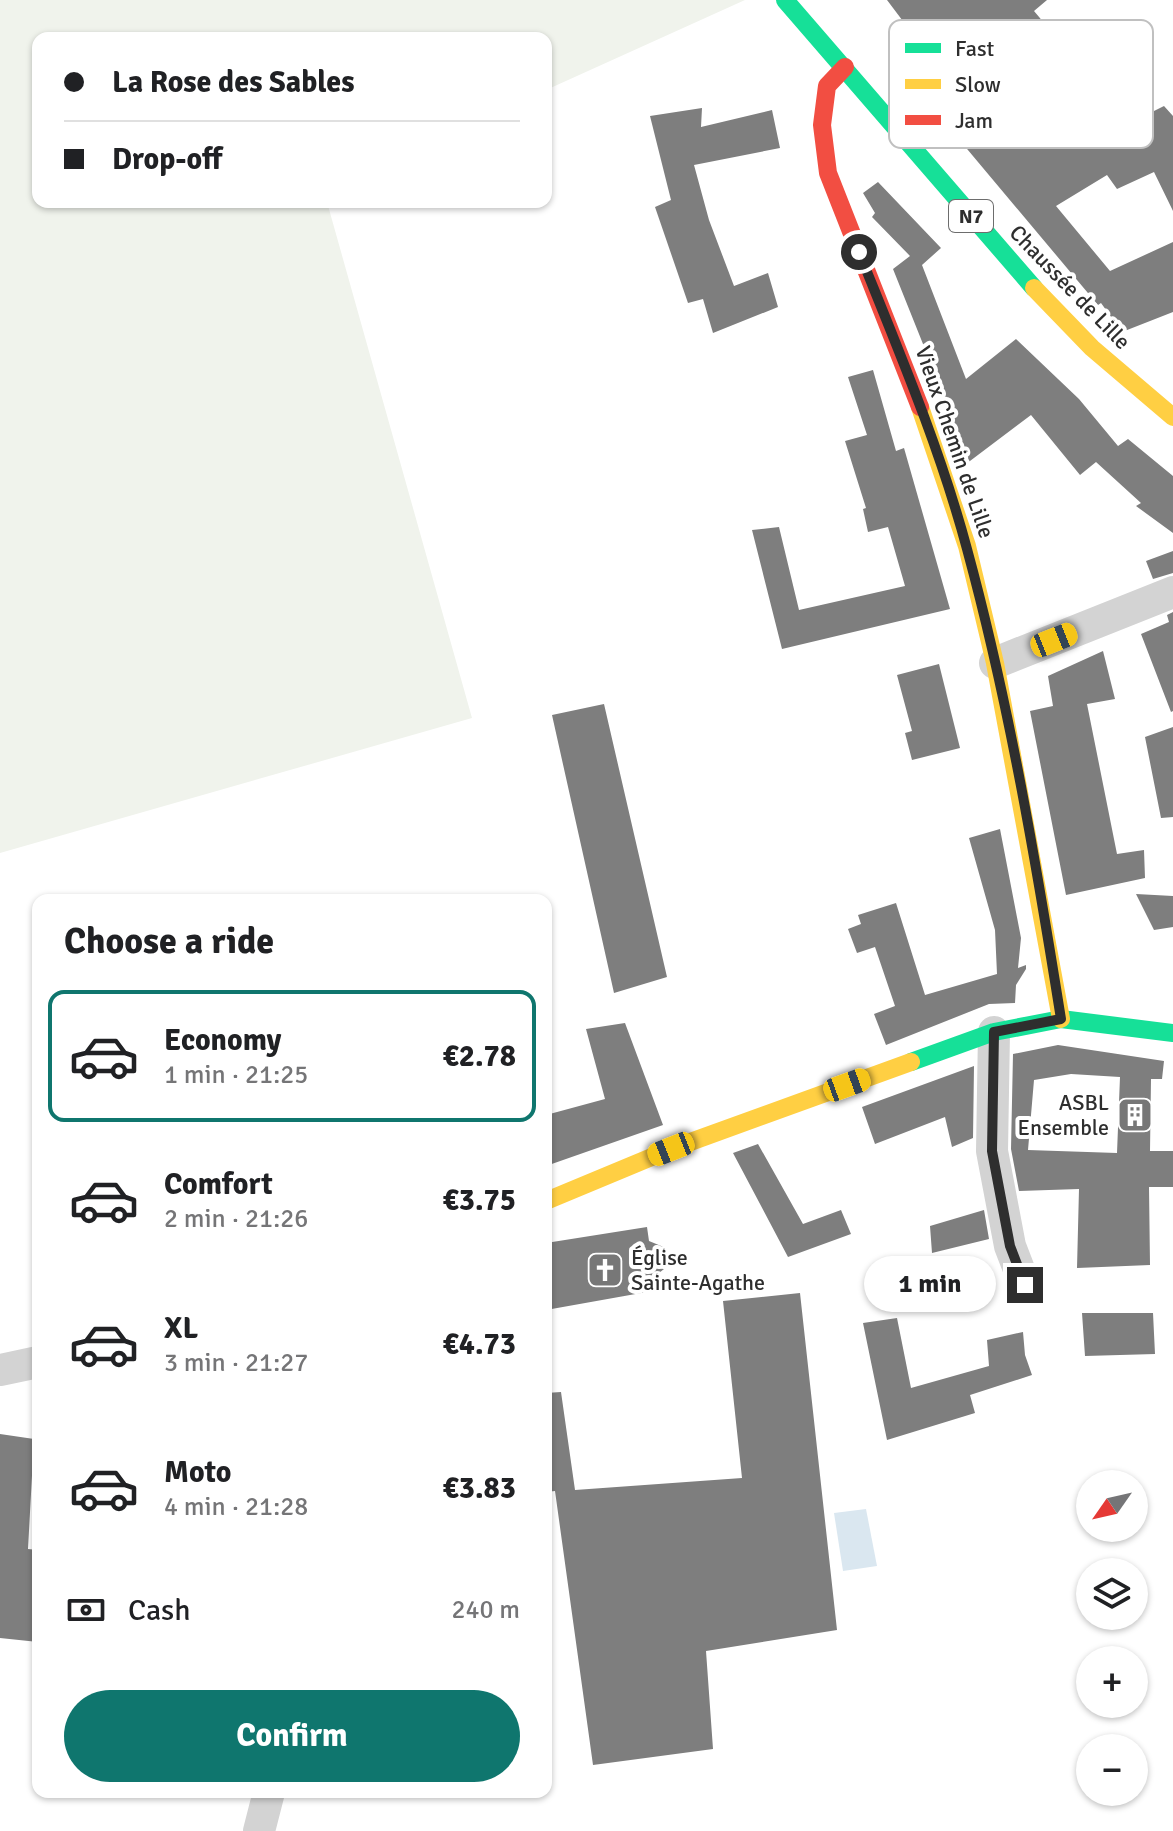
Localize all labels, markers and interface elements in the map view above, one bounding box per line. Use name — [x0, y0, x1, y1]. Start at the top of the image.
legend — [889, 20, 1153, 148]
text: Fast — [955, 35, 995, 62]
text: La Rose des Sables — [112, 64, 354, 101]
text: Slow — [955, 71, 1001, 98]
text: Jam — [955, 107, 993, 134]
text: Drop-off — [112, 141, 222, 178]
road number: N7 — [949, 200, 993, 232]
street label: Chaussée de Lille — [1004, 219, 1136, 355]
route start — [841, 234, 877, 270]
street label: Vieux Chemin de Lille — [909, 342, 1001, 542]
car — [1027, 620, 1081, 660]
text: Choose a ride — [64, 919, 274, 964]
icon: car — [68, 1020, 140, 1092]
text: Economy — [164, 1022, 281, 1059]
text: €2.78 — [443, 1038, 516, 1075]
text: 1 min · 21:25 — [164, 1059, 308, 1091]
car — [820, 1066, 874, 1104]
place label: ASBL Ensemble — [1018, 1089, 1109, 1141]
building icon: ASBL Ensemble — [1116, 1096, 1154, 1134]
car — [644, 1129, 698, 1169]
icon: car — [68, 1164, 140, 1236]
text: Comfort — [164, 1166, 273, 1203]
text: €3.75 — [443, 1182, 516, 1219]
text: 2 min · 21:26 — [164, 1203, 308, 1235]
place label: Église Sainte-Agathe — [631, 1244, 765, 1296]
church icon: Église Sainte-Agathe — [586, 1251, 624, 1289]
callout: 1 min — [865, 1257, 997, 1313]
route end — [1007, 1267, 1043, 1303]
text: 1 min — [899, 1268, 961, 1300]
icon: car — [68, 1308, 140, 1380]
text: XL — [164, 1310, 198, 1347]
text: €4.73 — [443, 1326, 516, 1363]
text: 3 min · 21:27 — [164, 1347, 308, 1379]
icon: car — [68, 1452, 140, 1524]
text: Moto — [164, 1454, 231, 1491]
text: €3.83 — [443, 1470, 516, 1507]
north arrow — [1076, 1470, 1148, 1542]
map controls — [1076, 1470, 1148, 1806]
text: 4 min · 21:28 — [164, 1491, 308, 1523]
button: layers — [1076, 1558, 1148, 1630]
icon: cash — [64, 1588, 108, 1632]
text: Cash — [128, 1592, 191, 1629]
text: 240 m — [451, 1594, 520, 1626]
button: + — [1076, 1646, 1148, 1718]
button: Confirm — [64, 1690, 520, 1782]
button: − — [1076, 1734, 1148, 1806]

